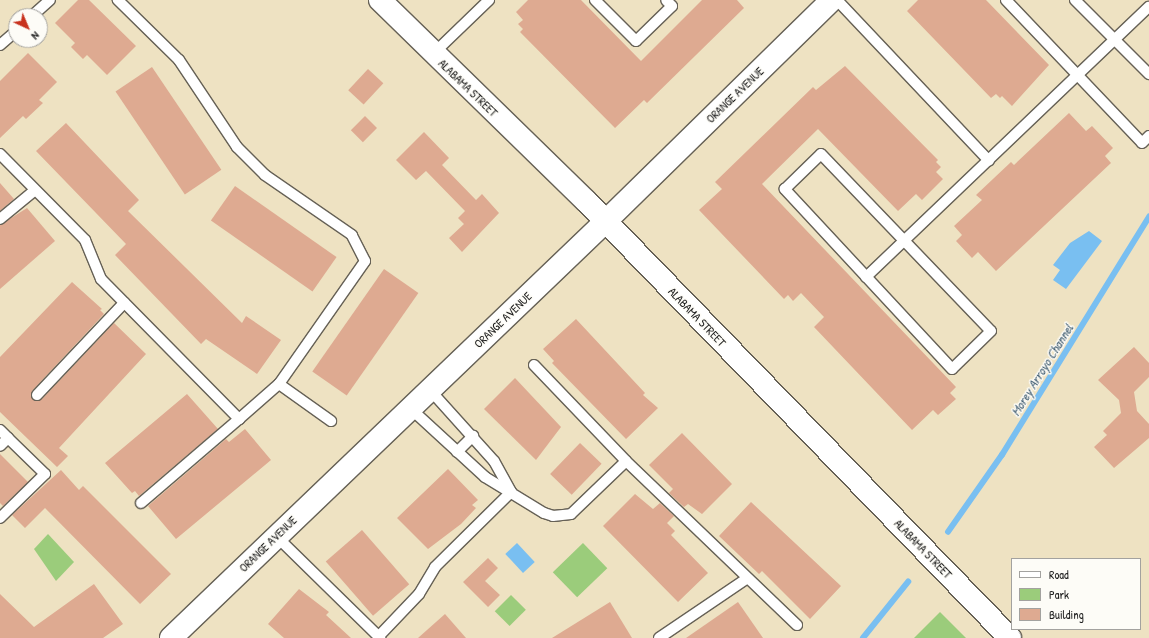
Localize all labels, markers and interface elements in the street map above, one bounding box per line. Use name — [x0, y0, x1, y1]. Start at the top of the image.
north arrow — [8, 8, 48, 48]
text: N — [29, 29, 43, 43]
street label: ALABAMA STREET — [435, 56, 501, 120]
street label: ORANGE AVENUE — [703, 64, 767, 126]
street label: ALABAMA STREET — [665, 284, 729, 350]
street label: ORANGE AVENUE — [471, 289, 535, 351]
water label: Morey Arroyo Channel — [1008, 321, 1076, 419]
street label: ORANGE AVENUE — [236, 513, 300, 575]
street label: ALABAMA STREET — [891, 516, 955, 582]
legend — [1011, 558, 1141, 630]
text: Road — [1049, 566, 1069, 583]
text: Park — [1049, 586, 1069, 603]
text: Building — [1049, 606, 1084, 623]

